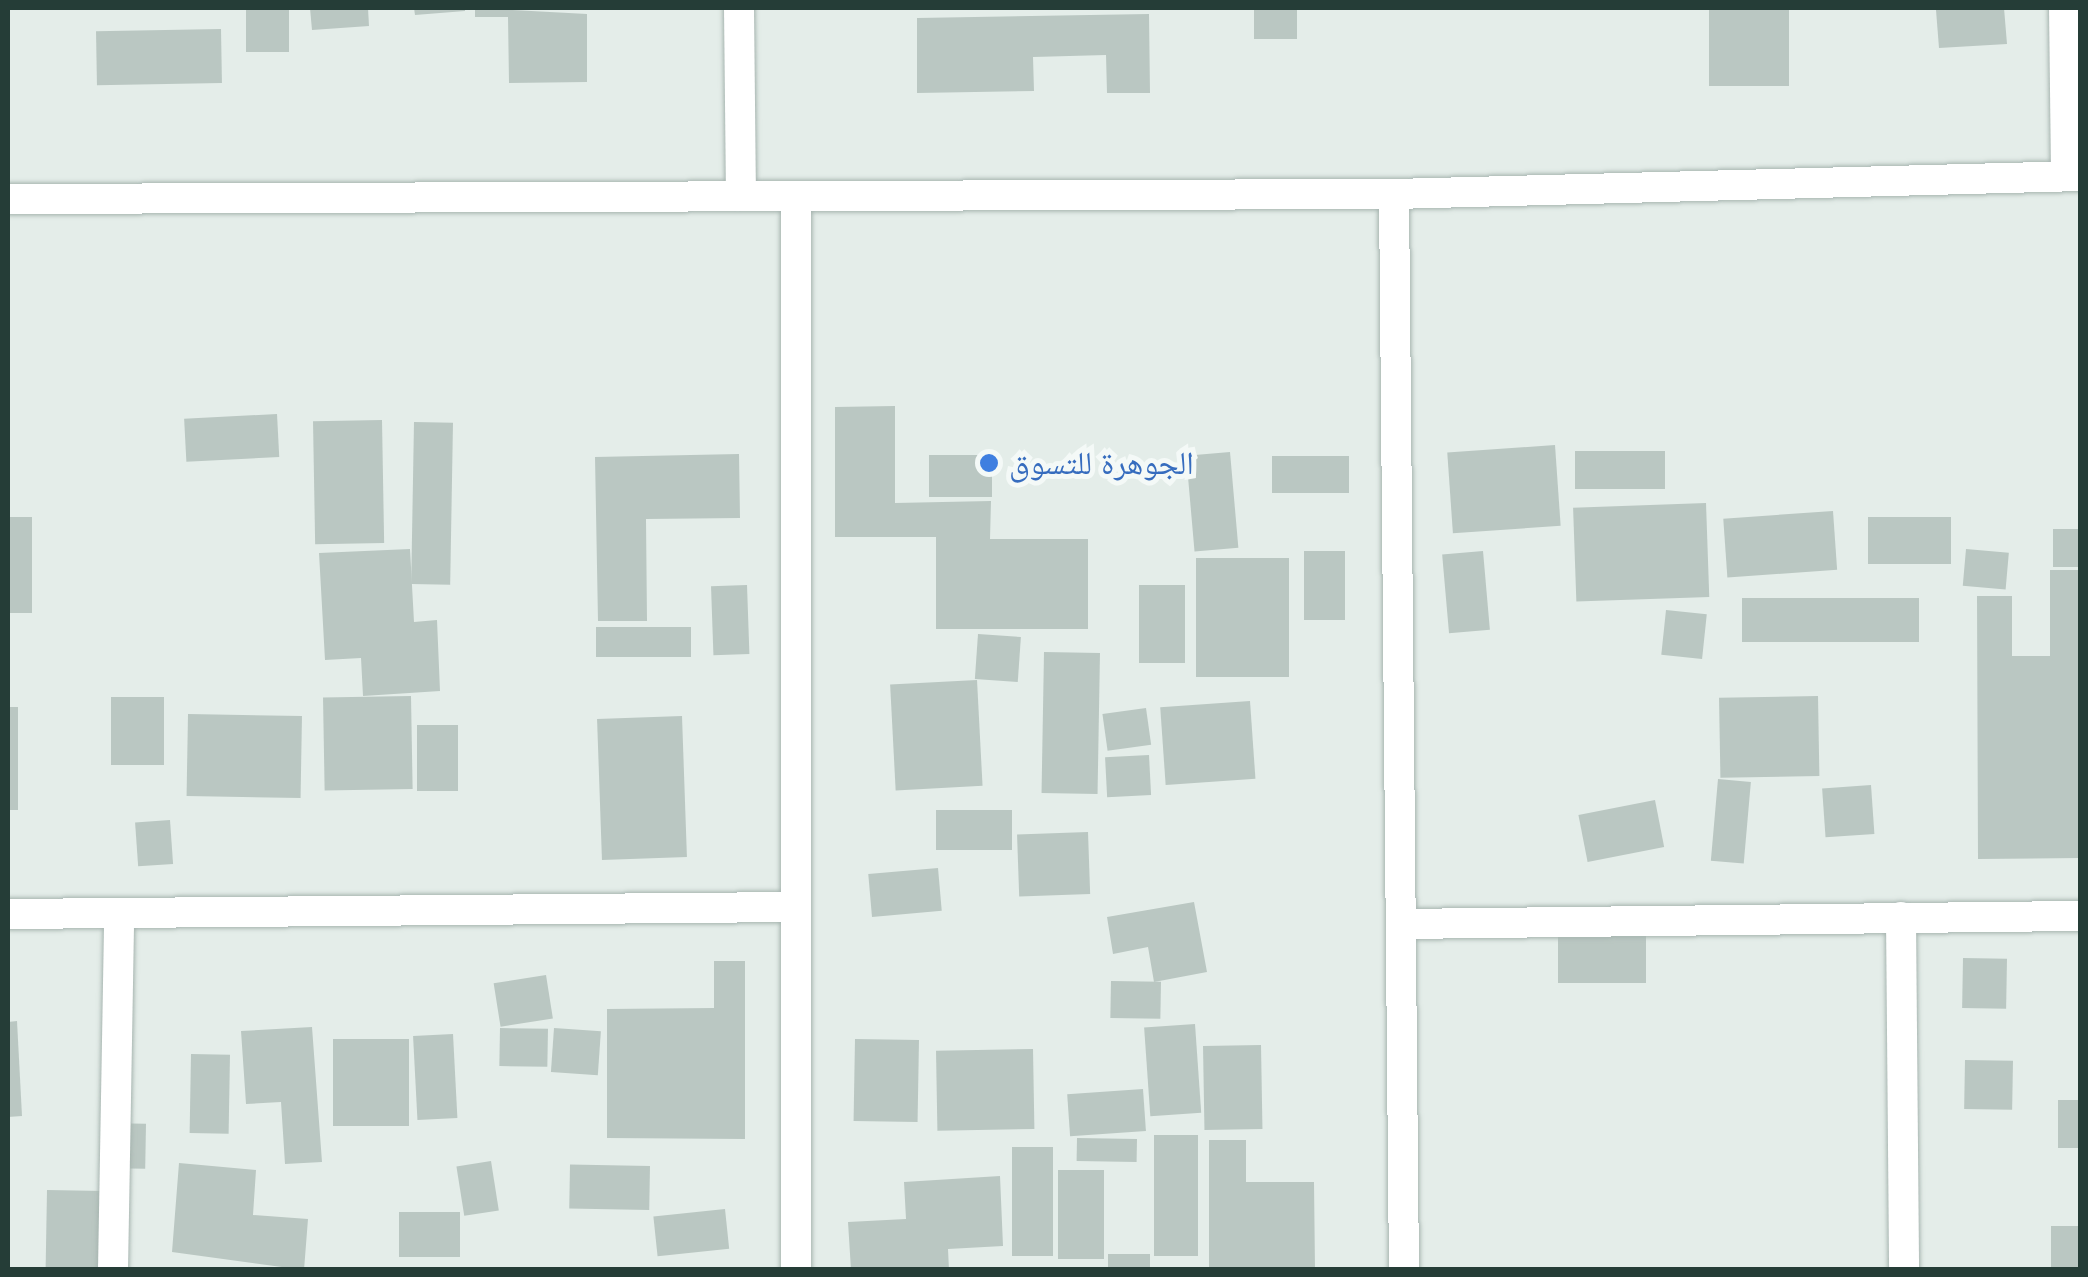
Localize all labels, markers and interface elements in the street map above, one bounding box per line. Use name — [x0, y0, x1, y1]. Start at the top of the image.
place label: الجوهرة للتسوق — [1009, 444, 1194, 482]
marker: الجوهرة للتسوق — [978, 452, 1000, 474]

